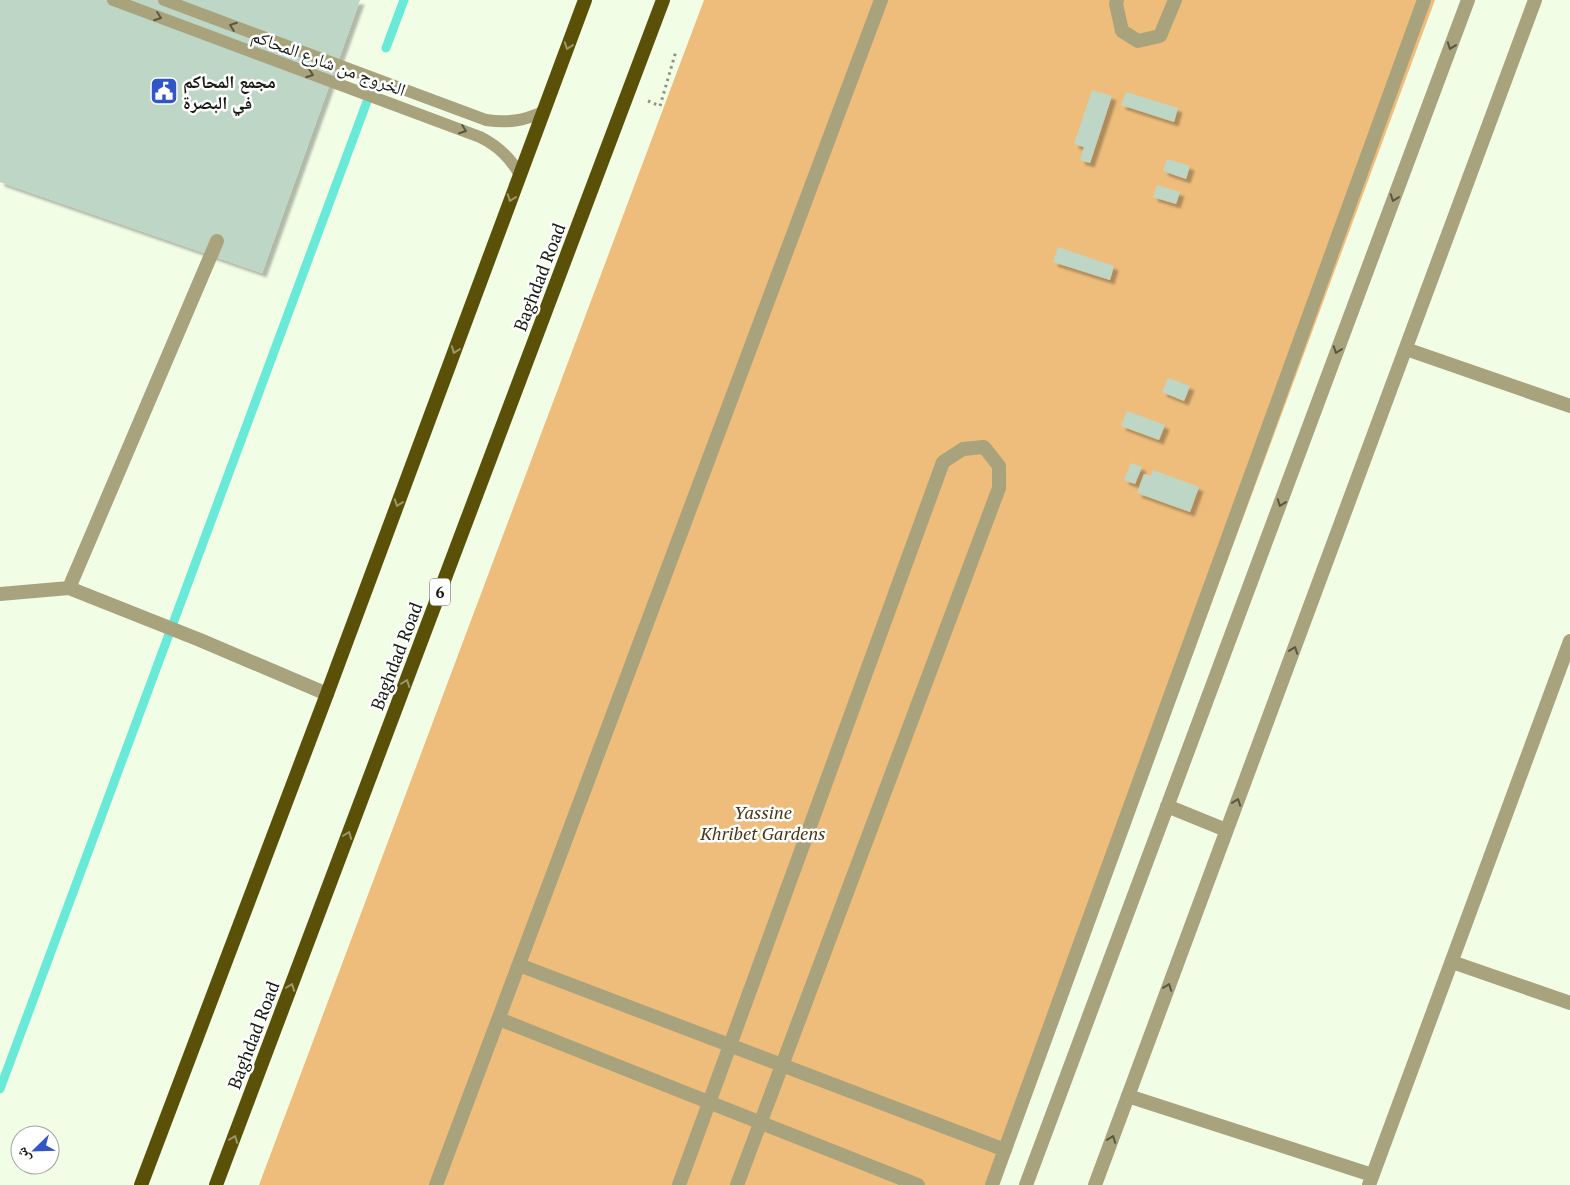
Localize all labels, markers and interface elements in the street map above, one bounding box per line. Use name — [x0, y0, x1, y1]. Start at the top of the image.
one-way arrow — [153, 11, 162, 21]
one-way arrow — [230, 22, 238, 32]
street label: الخروج من شارع المحاكم — [248, 23, 409, 102]
one-way arrow — [564, 41, 574, 49]
one-way arrow — [1447, 41, 1457, 49]
one-way arrow — [306, 68, 314, 78]
place label: مجمع المحاكم في البصرة — [183, 69, 276, 117]
public building icon: مجمع المحاكم في البصرة — [149, 76, 179, 106]
one-way arrow — [458, 124, 467, 135]
one-way arrow — [507, 193, 517, 202]
one-way arrow — [1390, 193, 1400, 202]
street label: Baghdad Road — [507, 220, 571, 334]
one-way arrow — [1333, 345, 1343, 354]
one-way arrow — [451, 346, 461, 354]
one-way arrow — [394, 498, 404, 506]
one-way arrow — [1277, 498, 1287, 506]
road number: 6 — [430, 578, 450, 606]
street label: Baghdad Road — [364, 599, 428, 713]
one-way arrow — [1288, 646, 1298, 654]
one-way arrow — [399, 679, 410, 688]
one-way arrow — [1231, 798, 1241, 807]
park label: Yassine Khribet Gardens — [699, 800, 826, 845]
one-way arrow — [342, 831, 352, 840]
street label: Baghdad Road — [221, 978, 285, 1092]
one-way arrow — [1162, 983, 1172, 992]
one-way arrow — [285, 984, 295, 992]
north arrow — [10, 1125, 60, 1175]
one-way arrow — [228, 1136, 238, 1144]
one-way arrow — [1106, 1136, 1116, 1144]
text: ش — [11, 1145, 34, 1166]

